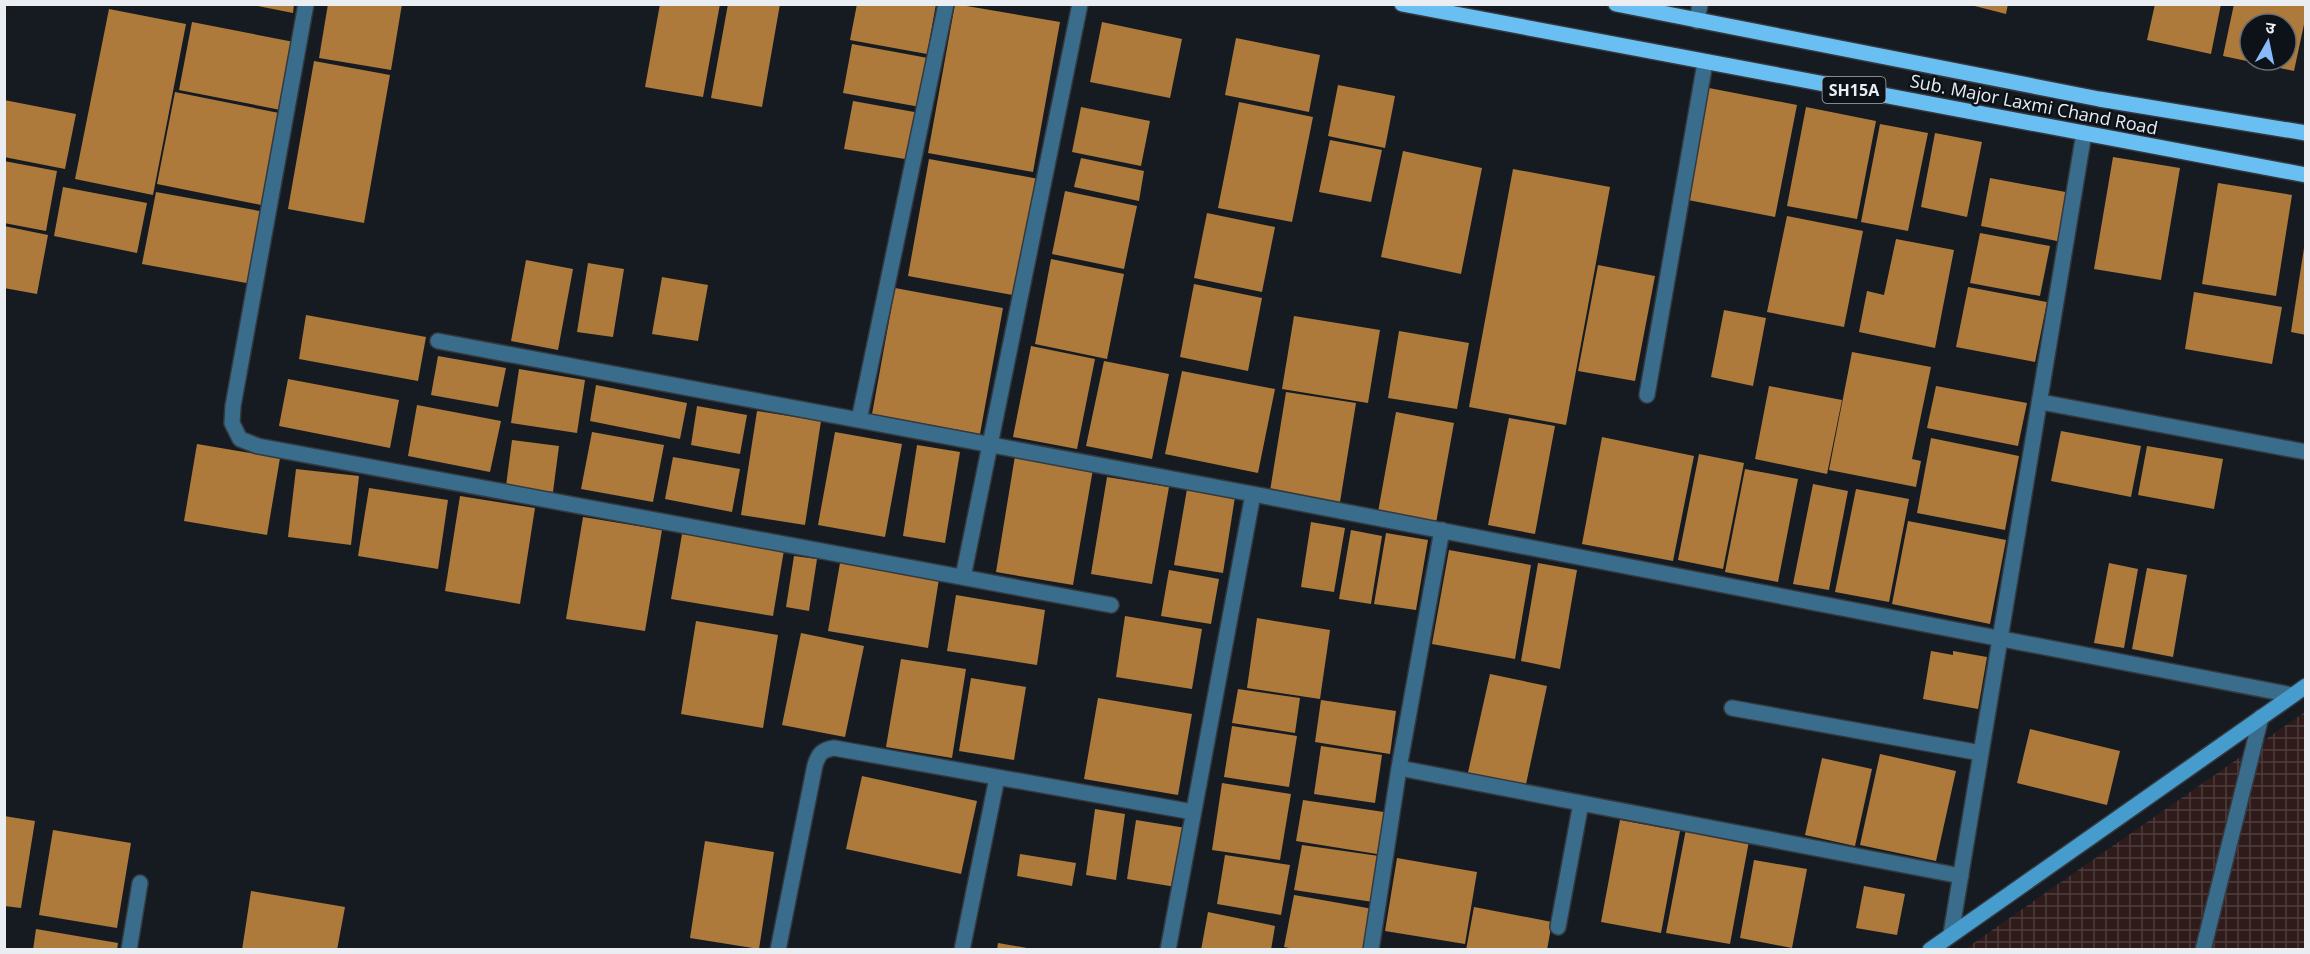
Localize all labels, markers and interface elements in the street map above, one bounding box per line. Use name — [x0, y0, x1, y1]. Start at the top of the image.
north arrow — [2238, 12, 2298, 72]
text: उ — [2264, 16, 2277, 39]
street label: Sub. Major Laxmi Chand Road — [1908, 68, 2160, 140]
road number: SH15A — [1822, 77, 1886, 103]

